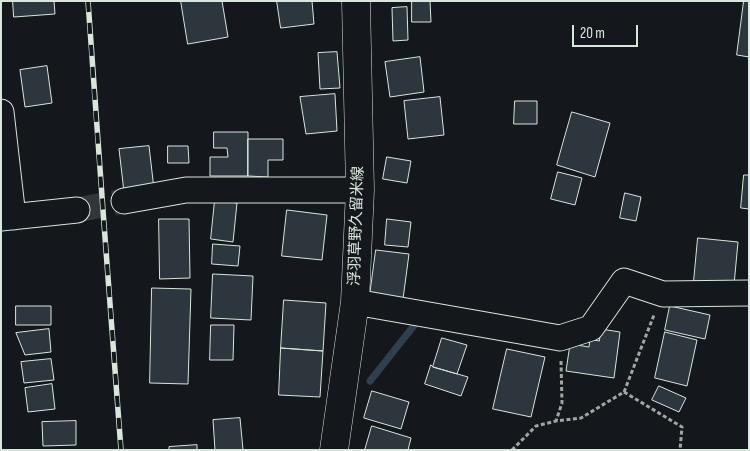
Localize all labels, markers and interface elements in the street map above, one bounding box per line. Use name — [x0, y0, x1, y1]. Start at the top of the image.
scale bar — [575, 15, 641, 47]
text: 20 m — [580, 24, 605, 43]
street label: 浮羽草野久留米線 — [346, 166, 368, 286]

